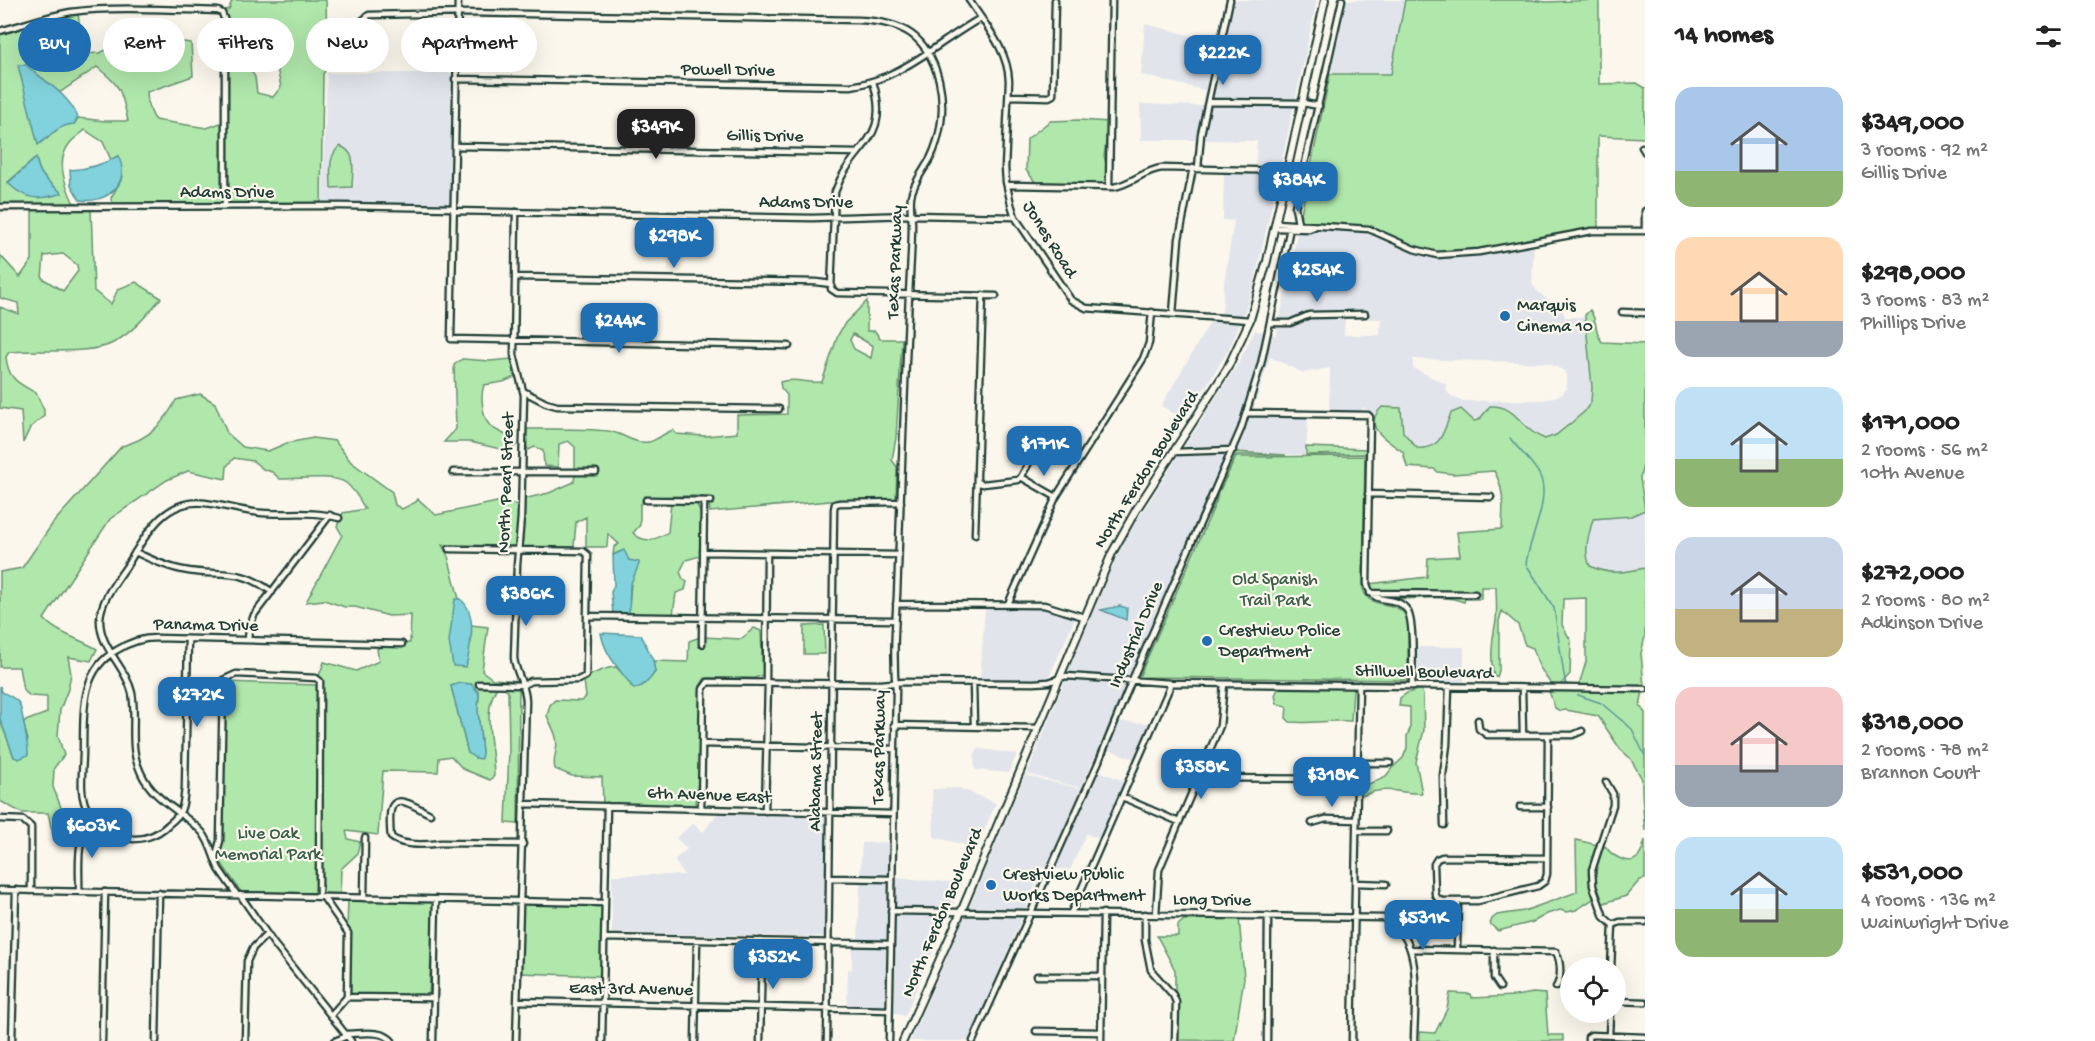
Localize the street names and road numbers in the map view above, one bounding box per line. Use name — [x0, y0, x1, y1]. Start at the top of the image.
street label: Powell Drive — [680, 60, 776, 82]
street label: Gillis Drive — [726, 126, 804, 148]
street label: Adams Drive — [180, 183, 275, 204]
street label: Adams Drive — [759, 193, 854, 214]
street label: Jones Road — [1017, 198, 1082, 284]
street label: Texas Parkway — [883, 205, 908, 320]
street label: North Ferdon Boulevard — [1090, 386, 1205, 552]
street label: North Pearl Street — [494, 411, 520, 554]
street label: Industrial Drive — [1105, 578, 1169, 691]
street label: Panama Drive — [152, 615, 259, 637]
street label: Stillwell Boulevard — [1355, 661, 1495, 685]
street label: Texas Parkway — [868, 690, 891, 805]
street label: Alabama Street — [805, 711, 829, 832]
street label: 6th Avenue East — [647, 783, 773, 809]
street label: North Ferdon Boulevard — [898, 824, 989, 1001]
street label: Long Drive — [1173, 890, 1252, 912]
street label: East 3rd Avenue — [569, 978, 694, 1002]

